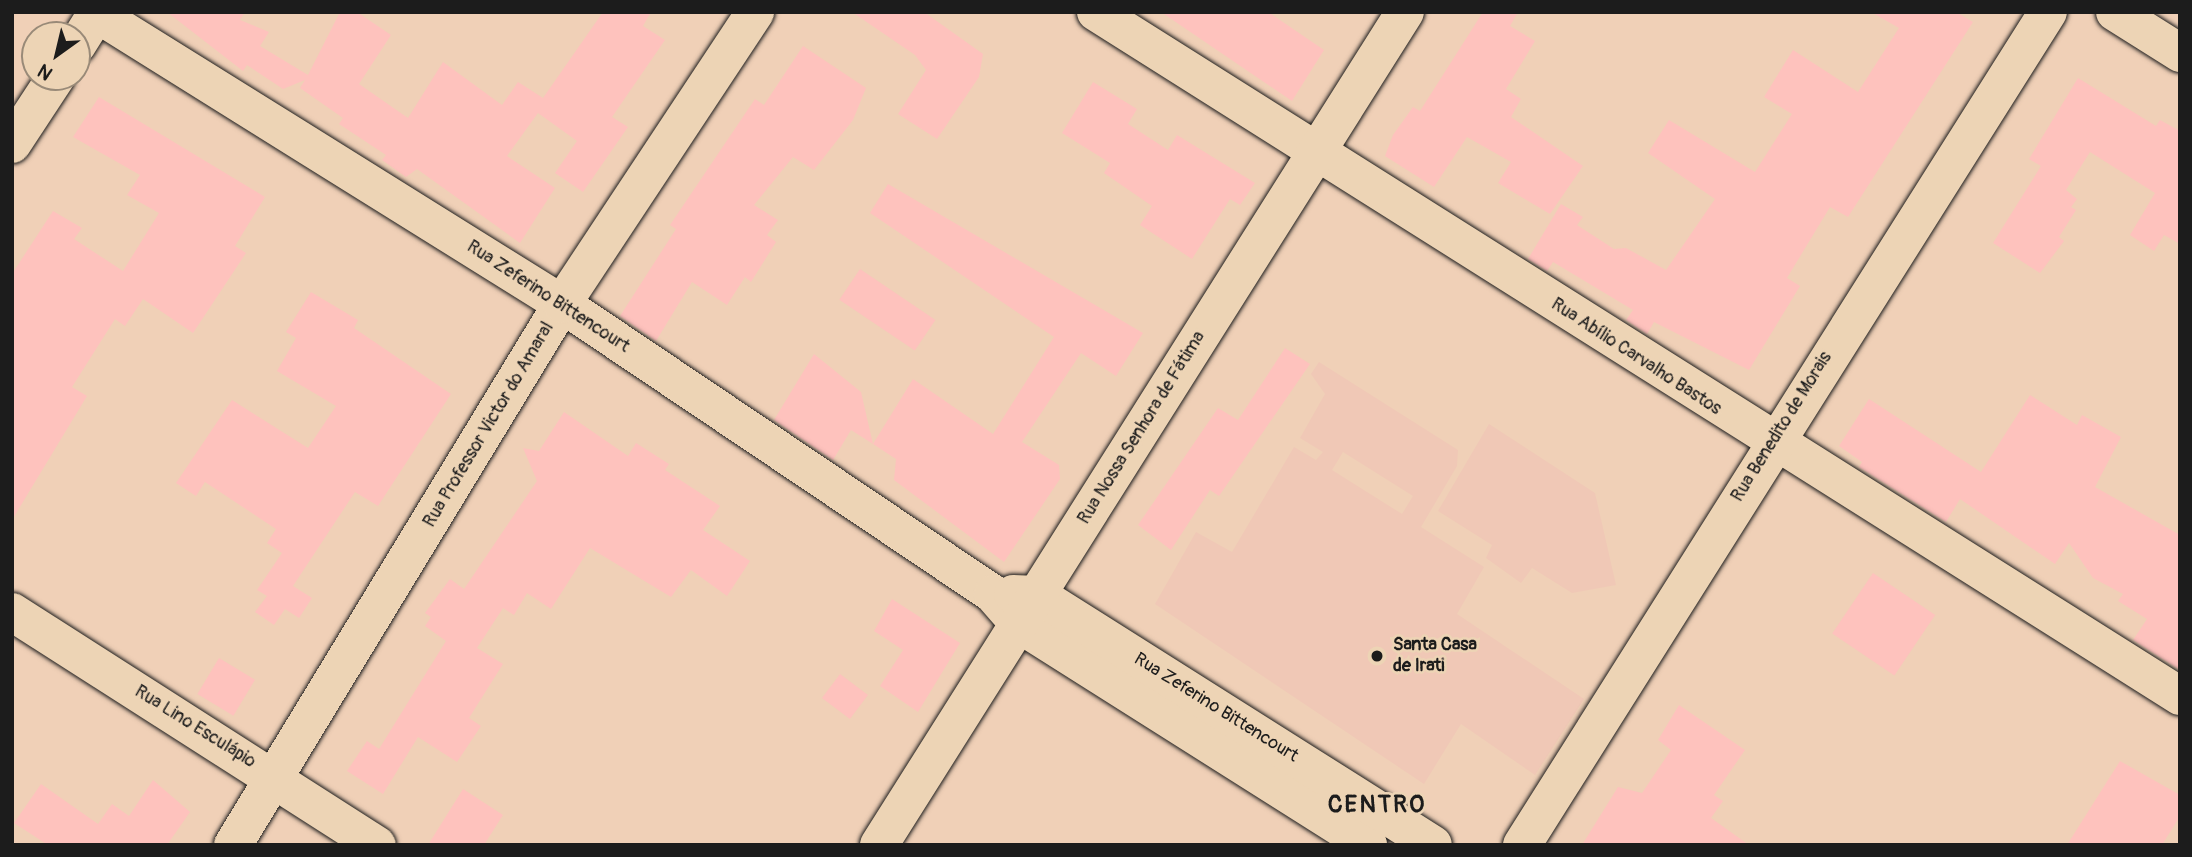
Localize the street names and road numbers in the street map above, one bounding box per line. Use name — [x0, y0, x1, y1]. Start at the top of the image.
street label: Rua Zeferino Bittencourt — [463, 236, 633, 358]
street label: Rua Abílio Carvalho Bastos — [1547, 294, 1725, 420]
street label: Rua Professor Victor do Amaral — [419, 319, 559, 531]
street label: Rua Nossa Senhora de Fátima — [1074, 328, 1210, 528]
street label: Rua Benedito de Morais — [1727, 348, 1837, 506]
street label: Rua Zeferino Bittencourt — [1130, 649, 1302, 767]
street label: Rua Lino Esculápio — [130, 681, 260, 773]

